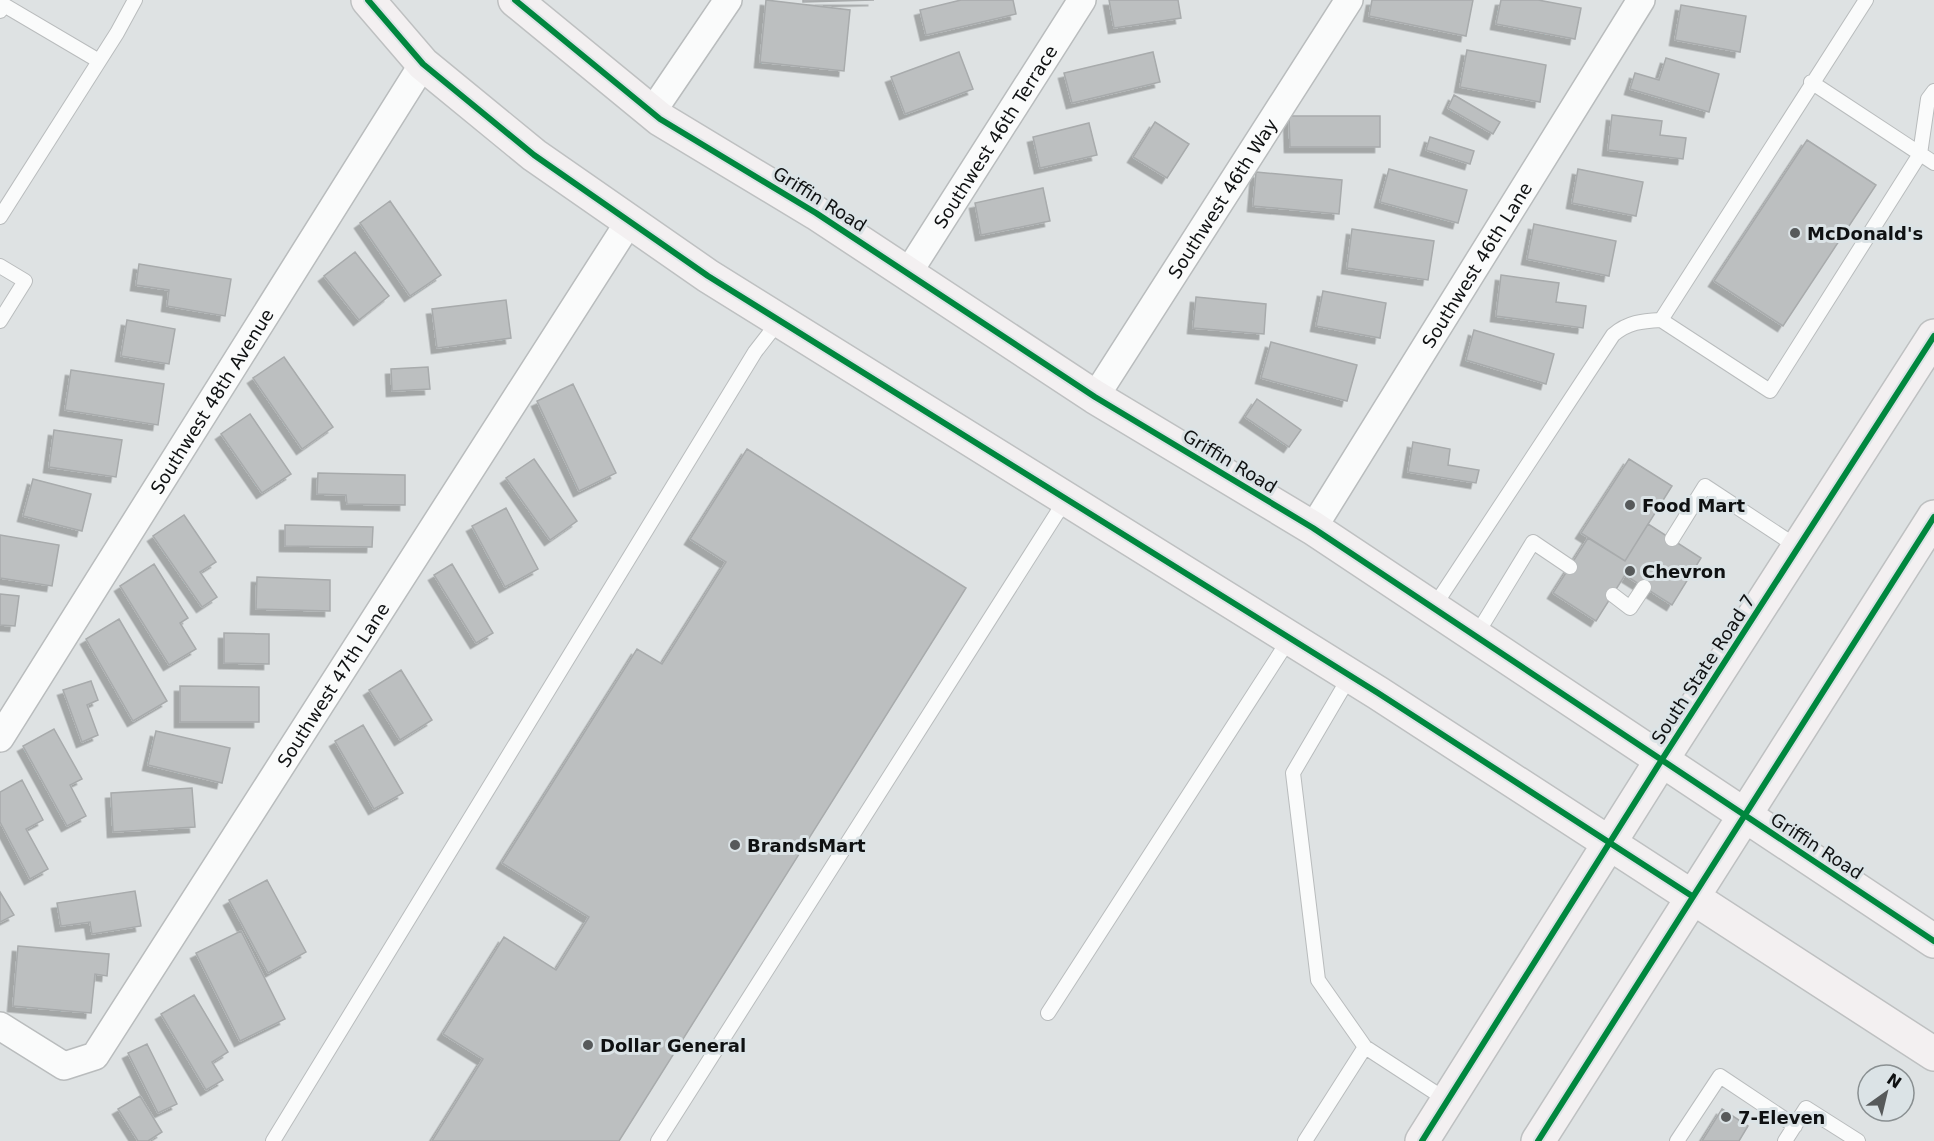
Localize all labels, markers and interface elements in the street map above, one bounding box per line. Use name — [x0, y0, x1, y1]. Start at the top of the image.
street label: Southwest 46th Terrace — [929, 41, 1061, 232]
street label: Southwest 46th Way — [1163, 114, 1281, 282]
street label: Griffin Road — [769, 162, 871, 236]
street label: Southwest 46th Lane — [1417, 178, 1536, 351]
place label: McDonald's — [1807, 223, 1923, 244]
marker: McDonald's — [1788, 226, 1802, 240]
street label: Southwest 48th Avenue — [146, 305, 277, 497]
street label: Griffin Road — [1179, 425, 1281, 497]
place label: Food Mart — [1642, 495, 1745, 516]
marker: Food Mart — [1623, 498, 1637, 512]
place label: Chevron — [1642, 561, 1726, 582]
marker: Chevron — [1623, 564, 1637, 578]
street label: South State Road 7 — [1647, 590, 1759, 748]
street label: Southwest 47th Lane — [272, 599, 393, 771]
street label: Griffin Road — [1767, 808, 1867, 884]
place label: BrandsMart — [747, 835, 866, 856]
marker: BrandsMart — [728, 838, 742, 852]
place label: Dollar General — [600, 1035, 746, 1056]
marker: Dollar General — [581, 1038, 595, 1052]
north arrow — [1856, 1063, 1916, 1123]
text: N — [1883, 1069, 1905, 1093]
place label: 7-Eleven — [1738, 1107, 1825, 1128]
marker: 7-Eleven — [1719, 1110, 1733, 1124]

